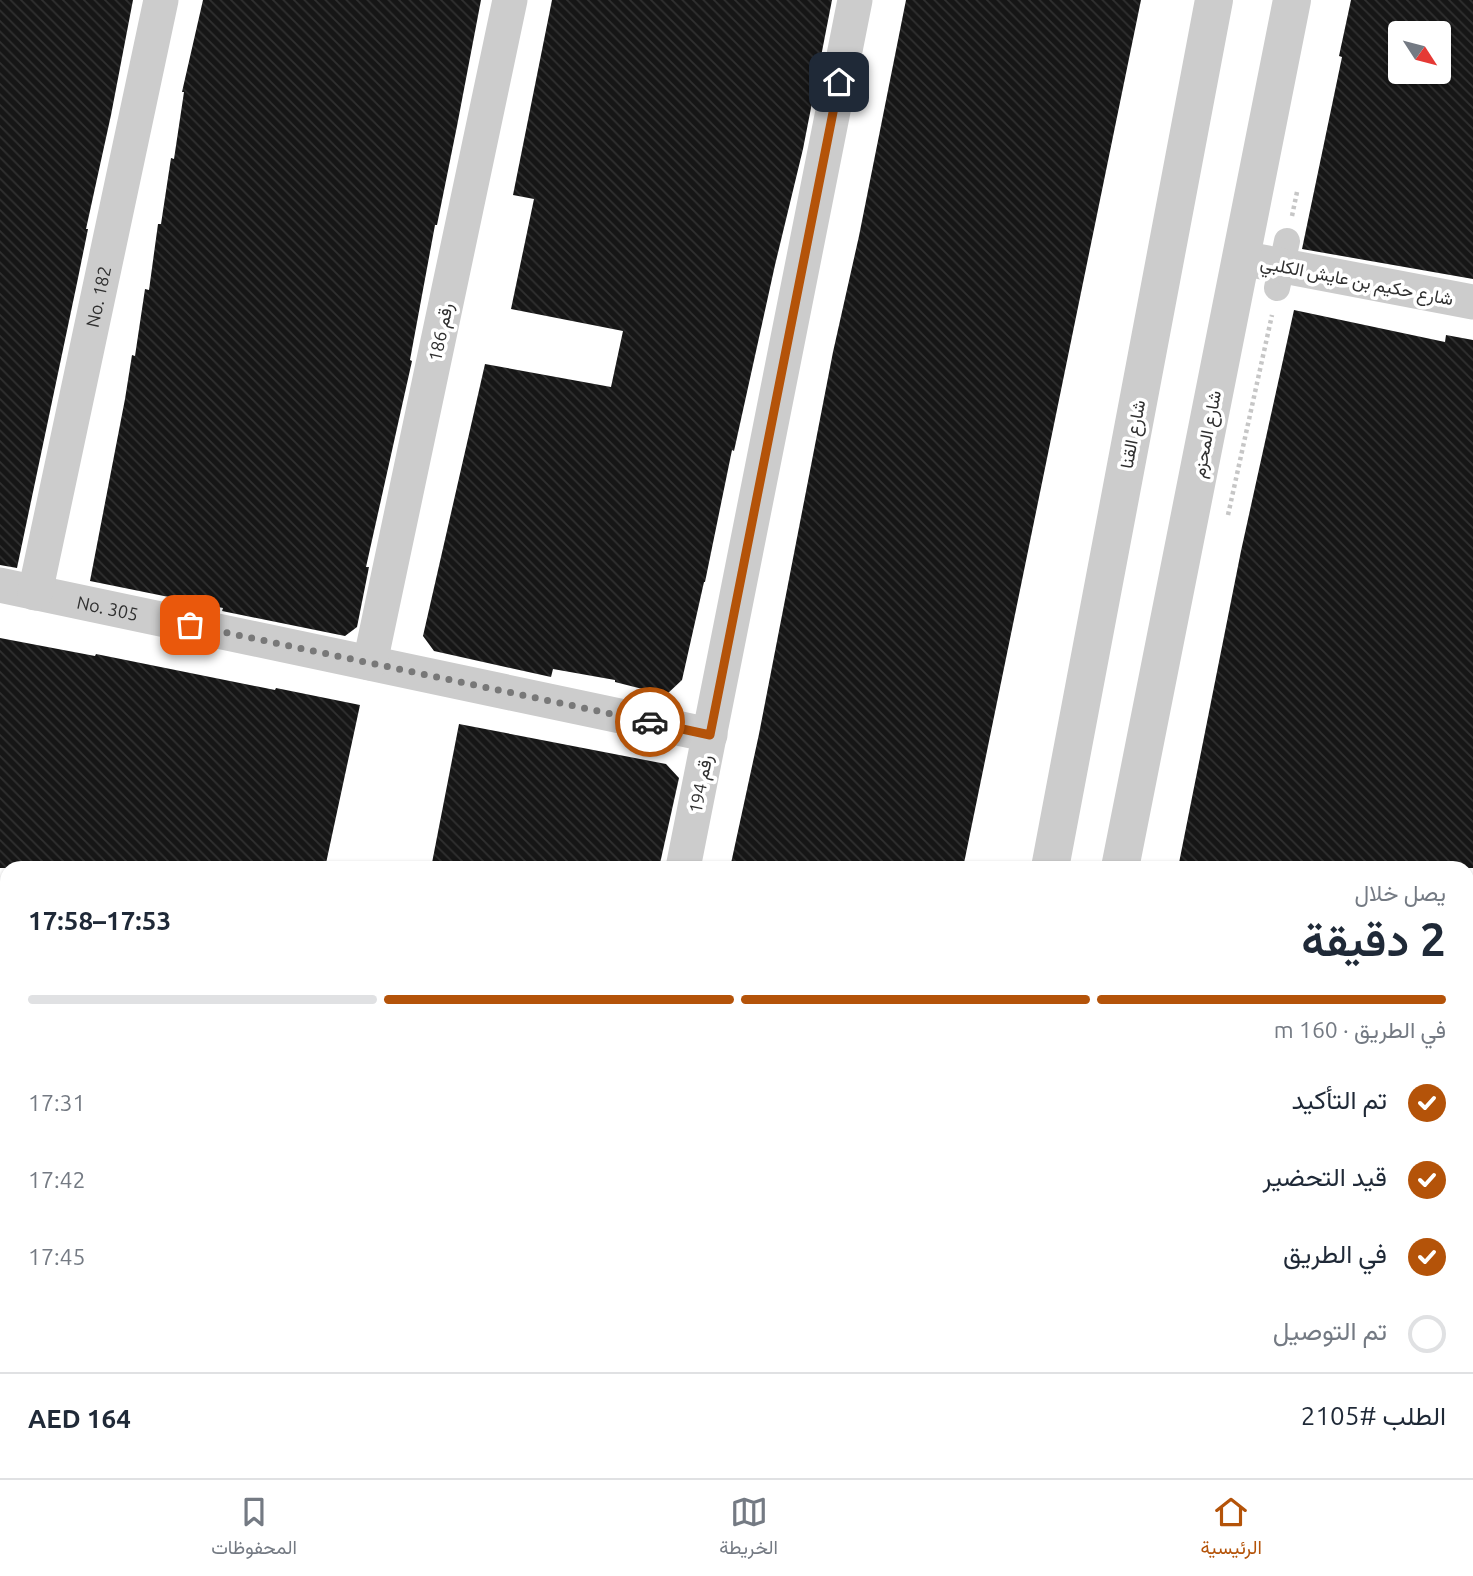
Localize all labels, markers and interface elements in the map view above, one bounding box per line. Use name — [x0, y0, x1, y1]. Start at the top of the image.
north arrow — [1388, 21, 1451, 84]
map controls — [1388, 21, 1451, 84]
pin — [809, 52, 869, 112]
icon: home — [820, 63, 858, 101]
street label: شارع حكيم بن عايش الكلبي — [1258, 251, 1455, 314]
street label: No. 182 — [82, 264, 114, 329]
street label: رقم 186 — [424, 301, 459, 364]
street label: شارع المحزم — [1188, 389, 1227, 480]
street label: شارع القنا — [1116, 398, 1151, 471]
street label: No. 305 — [75, 592, 140, 624]
pin — [160, 595, 220, 655]
icon: bag — [171, 606, 209, 644]
courier — [615, 687, 685, 757]
icon: car — [631, 703, 669, 741]
street label: رقم 194 — [685, 753, 718, 816]
text: يصل خلال — [1354, 880, 1446, 905]
text: 17:53–17:58 — [28, 906, 171, 935]
text: 2 دقيقة — [1301, 913, 1446, 965]
text: في الطريق · 160 m — [1274, 1017, 1446, 1042]
icon: check — [1408, 1084, 1446, 1122]
text: تم التأكيد — [1292, 1085, 1387, 1114]
text: 17:31 — [28, 1090, 86, 1115]
icon: check — [1408, 1161, 1446, 1199]
text: قيد التحضير — [1263, 1162, 1387, 1191]
text: 17:42 — [28, 1167, 86, 1192]
icon: check — [1408, 1238, 1446, 1276]
text: في الطريق — [1283, 1239, 1387, 1268]
text: 17:45 — [28, 1244, 86, 1269]
text: تم التوصيل — [1273, 1316, 1387, 1345]
text: الطلب #2105 — [1301, 1401, 1446, 1430]
text: AED 164 — [28, 1404, 131, 1433]
tab: المحفوظات — [211, 1493, 297, 1564]
tab: الخريطة — [719, 1493, 778, 1564]
tab: الرئيسية — [1200, 1493, 1262, 1564]

